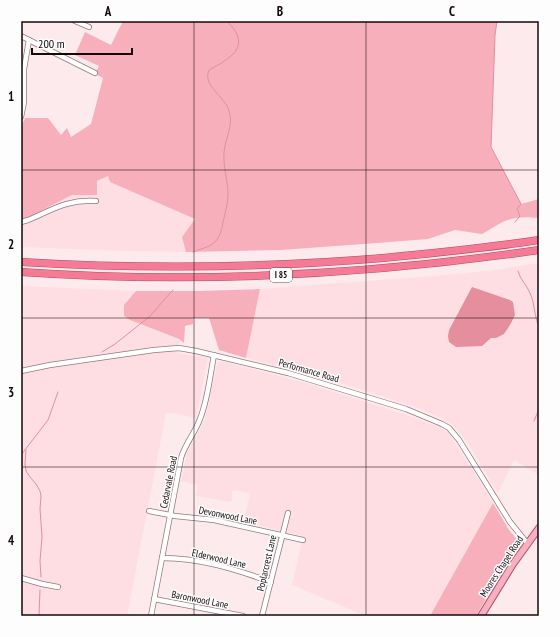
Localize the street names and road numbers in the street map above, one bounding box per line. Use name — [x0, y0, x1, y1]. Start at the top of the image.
road number: I 85 — [270, 268, 292, 282]
street label: Performance Road — [277, 356, 341, 385]
street label: Cedarvale Road — [157, 455, 180, 509]
street label: Devonwood Lane — [198, 503, 258, 528]
street label: Moores Chapel Road — [477, 533, 526, 599]
street label: Poplarcrest Lane — [254, 534, 279, 592]
street label: Elderwood Lane — [191, 546, 247, 571]
street label: Baronwood Lane — [170, 588, 229, 611]

